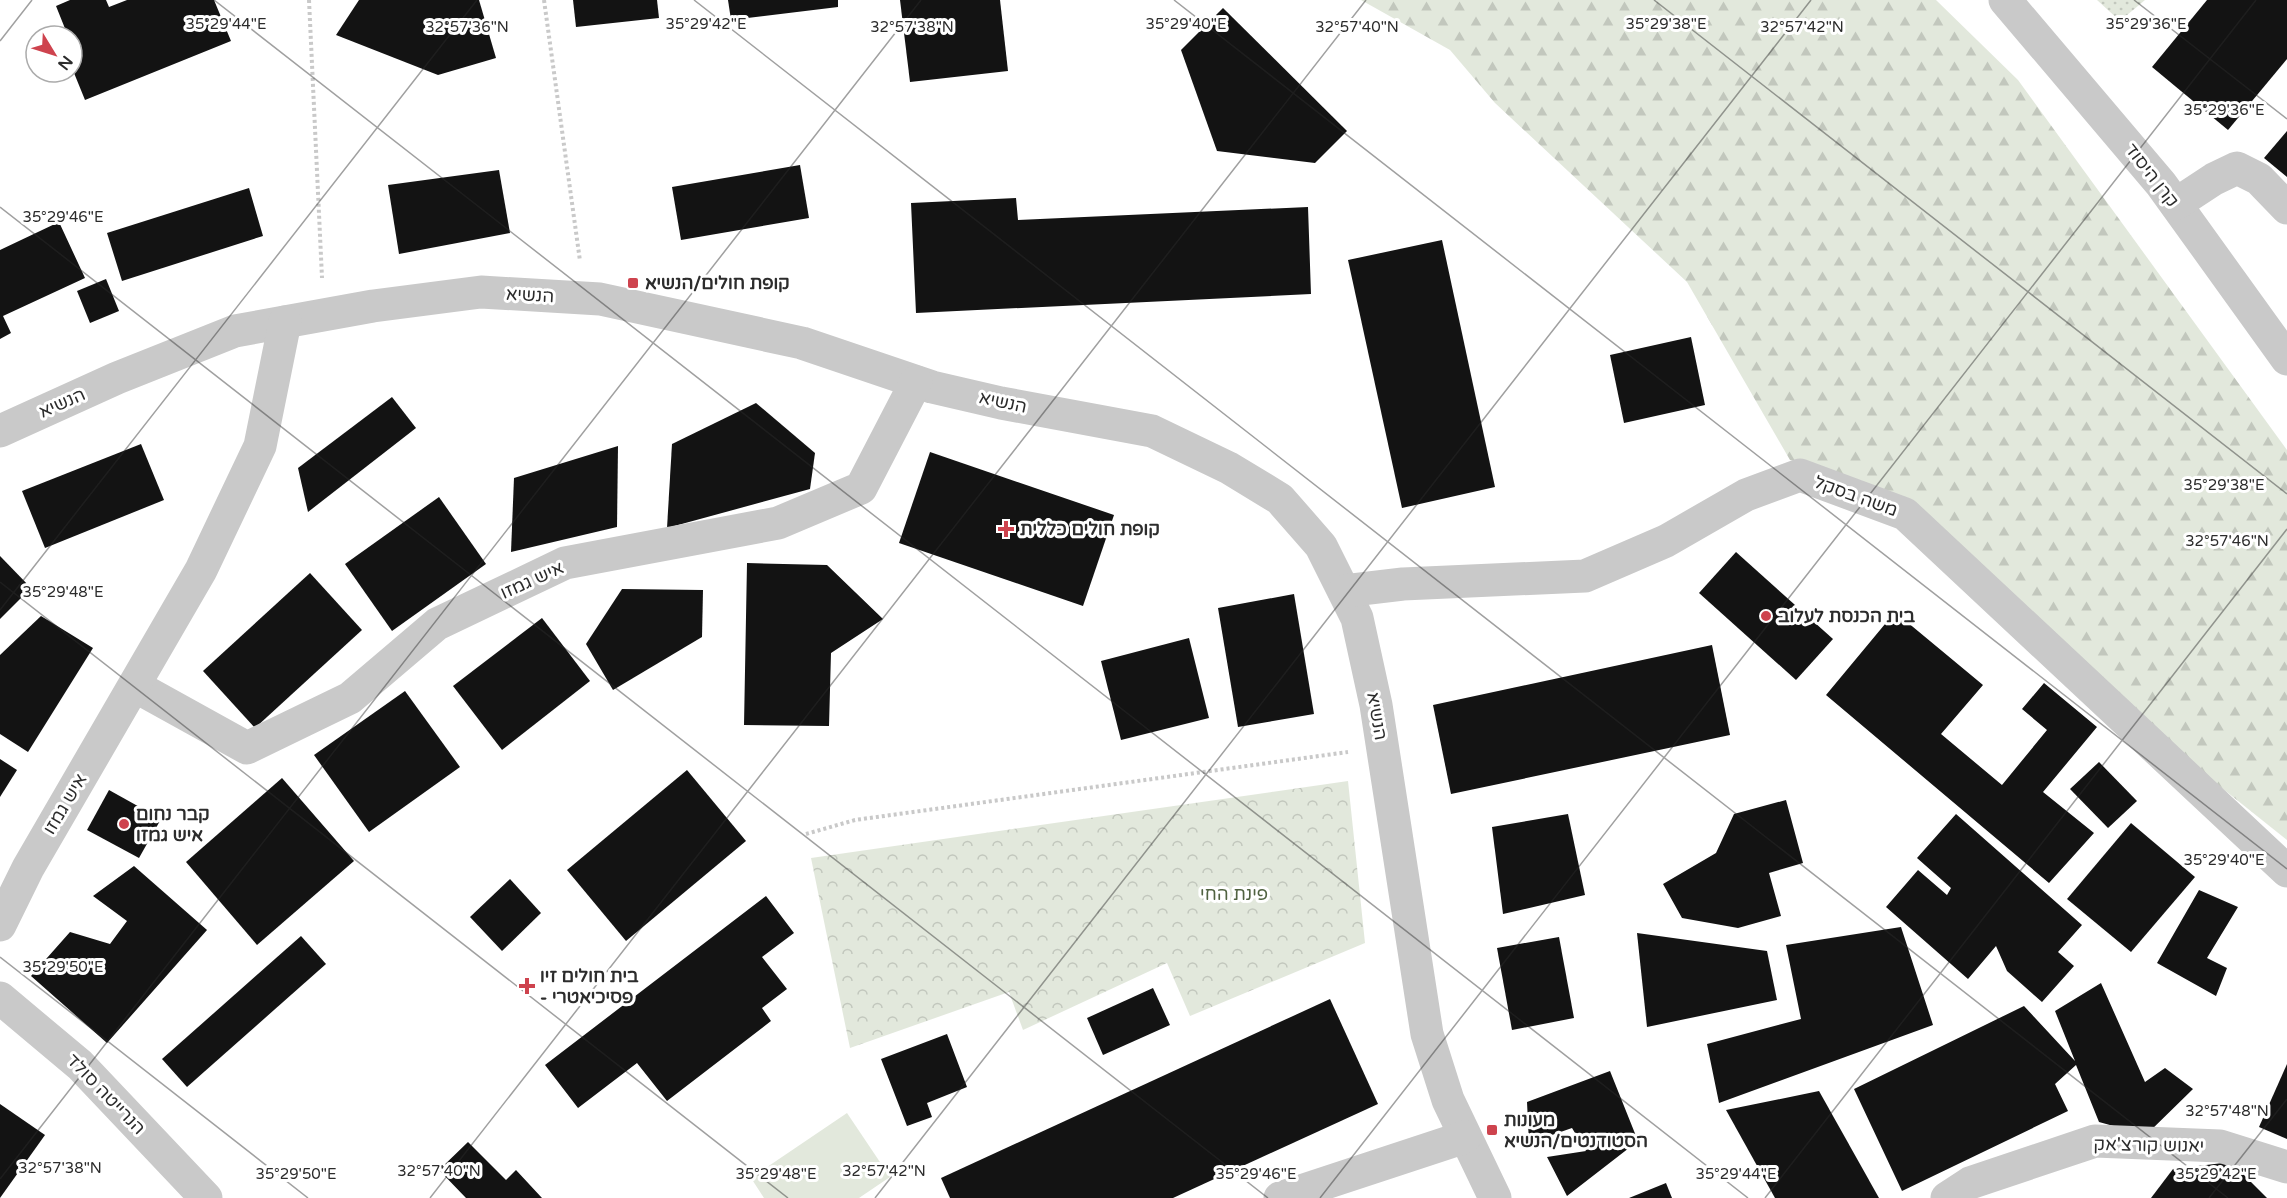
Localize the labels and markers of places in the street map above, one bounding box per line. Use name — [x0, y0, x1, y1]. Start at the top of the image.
place label: קופת חולים/הנשיא — [645, 272, 790, 294]
marker: קופת חולים/הנשיא — [626, 276, 640, 290]
place label: קופת חולים כללית — [1020, 518, 1160, 540]
marker: קופת חולים כללית — [997, 520, 1015, 538]
place label: בית הכנסת לעלוב — [1778, 605, 1915, 627]
marker: בית הכנסת לעלוב — [1759, 609, 1773, 623]
place label: קבר נחום איש גמזו — [136, 803, 210, 846]
marker: קבר נחום איש גמזו — [117, 817, 131, 831]
place label: בית חולים זיו - פסיכיאטרי — [540, 965, 639, 1008]
marker: בית חולים זיו - פסיכיאטרי — [518, 977, 536, 995]
place label: מעונות הסטודנטים/הנשיא — [1504, 1109, 1648, 1152]
marker: מעונות הסטודנטים/הנשיא — [1485, 1123, 1499, 1137]

